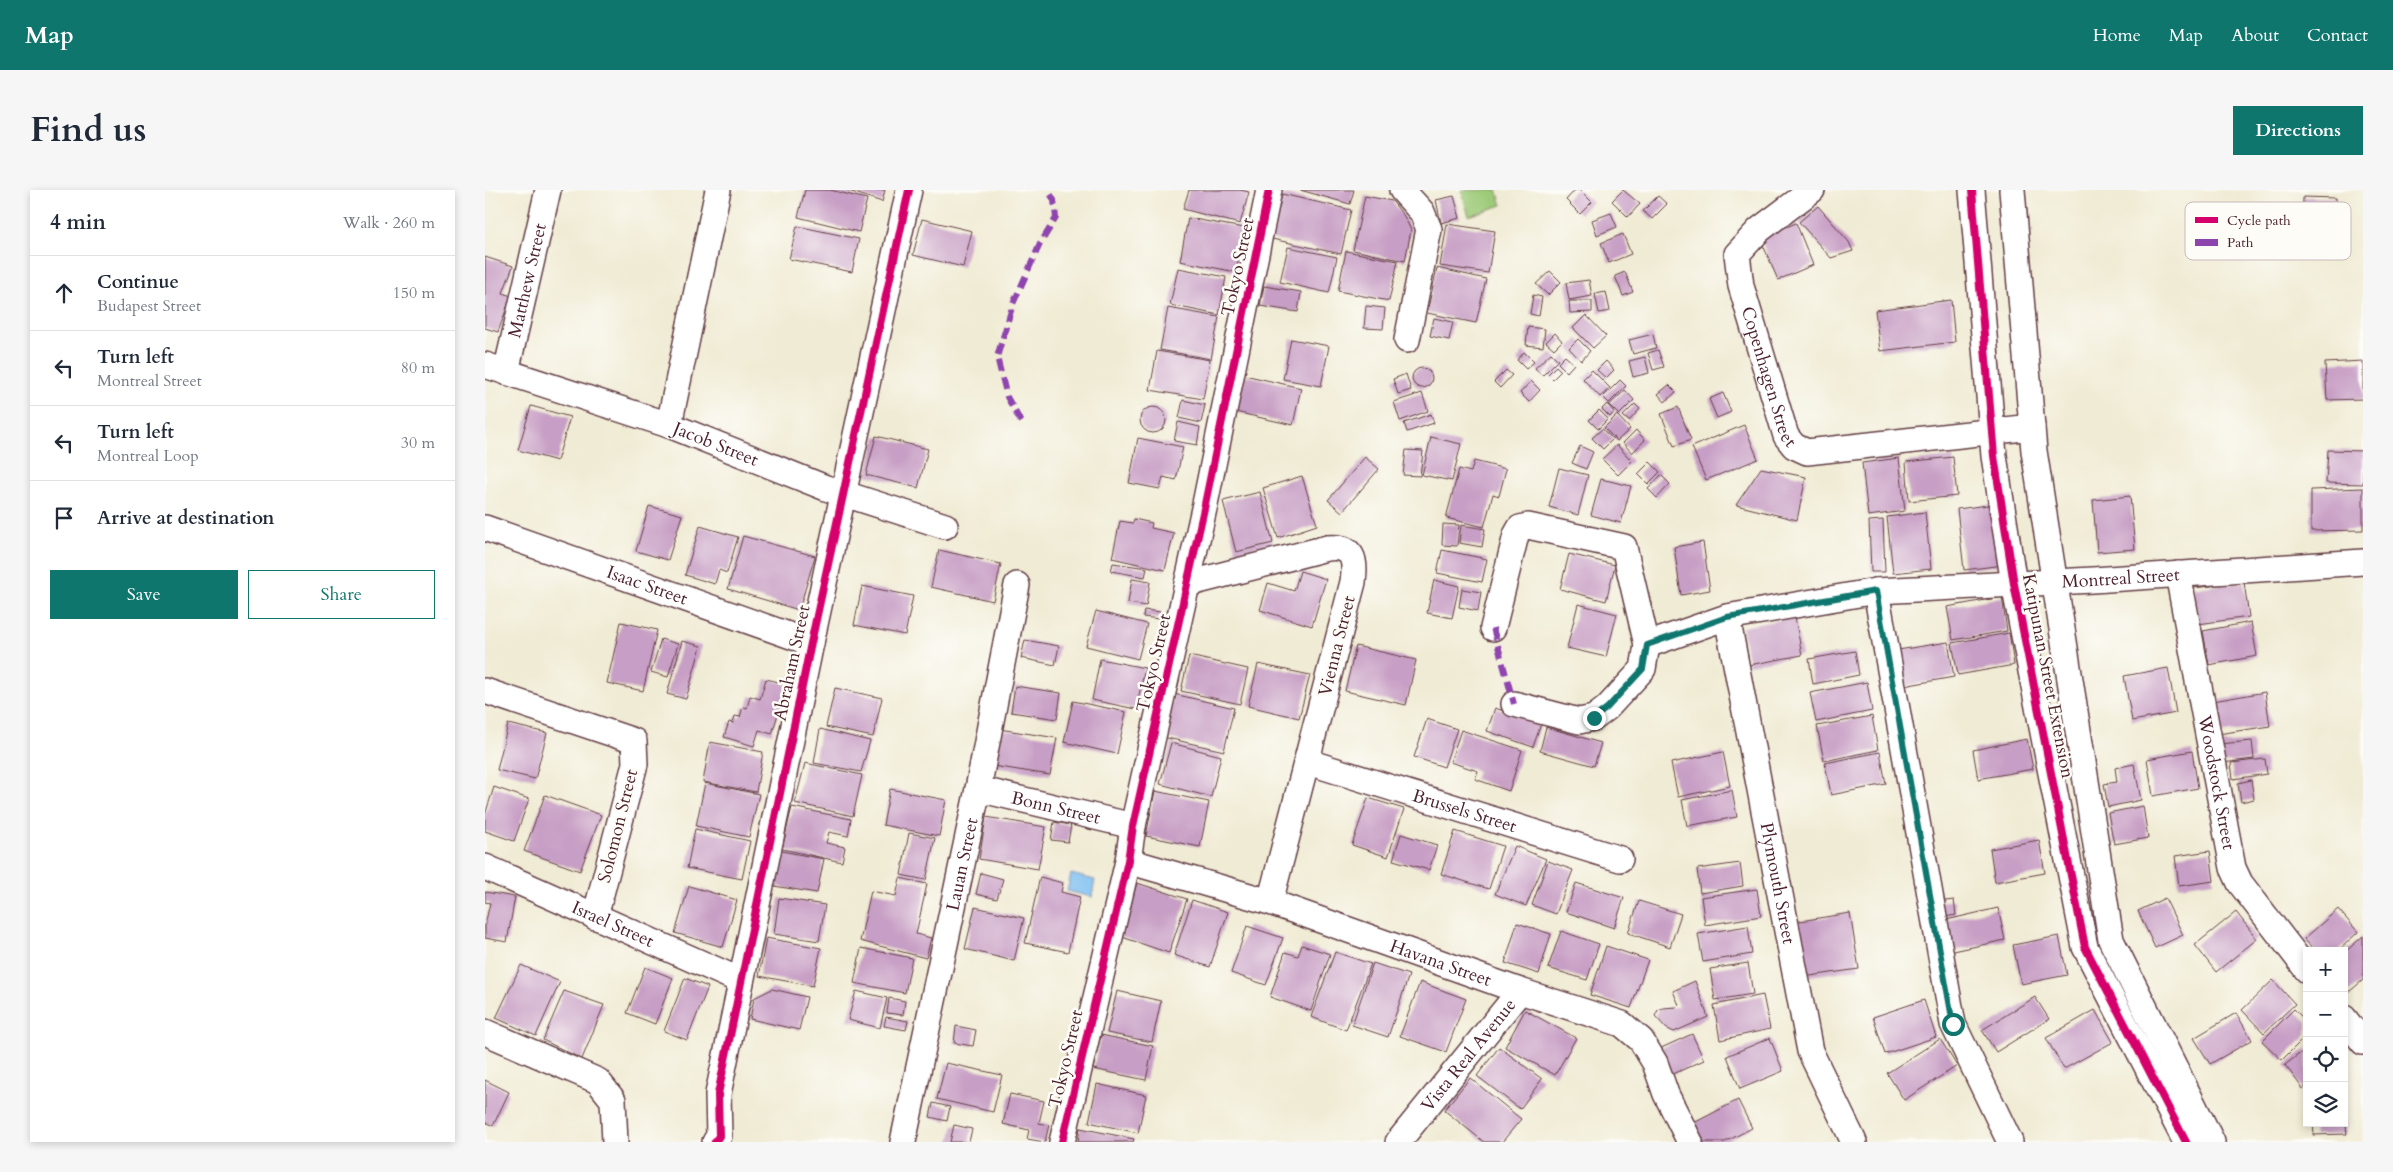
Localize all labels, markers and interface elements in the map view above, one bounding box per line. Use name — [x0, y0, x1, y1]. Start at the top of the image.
text: Map — [25, 19, 74, 52]
text: Home — [2093, 23, 2141, 48]
text: Map — [2169, 23, 2203, 48]
text: About — [2231, 23, 2279, 48]
text: Contact — [2307, 23, 2368, 48]
text: Find us — [30, 106, 146, 154]
button: Directions — [2233, 106, 2363, 155]
legend — [2185, 202, 2351, 260]
text: 4 min — [50, 208, 106, 237]
text: Cycle path — [2227, 211, 2291, 230]
text: Walk · 260 m — [343, 212, 435, 234]
street label: Tokyo Street — [1215, 215, 1261, 318]
street label: Matthew Street — [502, 220, 553, 340]
text: Path — [2227, 233, 2254, 252]
text: Continue — [97, 269, 179, 295]
icon: ahead — [50, 279, 78, 307]
text: 150 m — [393, 282, 435, 304]
text: Budapest Street — [97, 295, 201, 317]
street label: Copenhagen Street — [1735, 303, 1803, 453]
text: Turn left — [97, 344, 174, 370]
icon: left — [50, 354, 78, 382]
text: 80 m — [401, 357, 435, 379]
text: Montreal Street — [97, 370, 202, 392]
street label: Jacob Street — [667, 414, 762, 472]
text: Turn left — [97, 419, 174, 445]
icon: left — [50, 429, 78, 457]
text: 30 m — [401, 432, 435, 454]
text: Montreal Loop — [97, 445, 199, 467]
icon: arrive — [50, 504, 78, 532]
text: Arrive at destination — [97, 505, 274, 531]
street label: Isaac Street — [603, 559, 691, 611]
street label: Montreal Street — [2061, 562, 2181, 594]
button: Save — [50, 570, 238, 619]
button: Share — [248, 570, 435, 619]
street label: Katipunan Street Extension — [2016, 572, 2080, 781]
street label: Vienna Street — [1312, 593, 1362, 699]
street label: Abraham Street — [768, 602, 817, 723]
street label: Tokyo Street — [1131, 611, 1177, 715]
route end — [1583, 707, 1606, 730]
street label: Woodstock Street — [2192, 712, 2242, 852]
street label: Solomon Street — [592, 766, 644, 885]
street label: Brussels Street — [1409, 783, 1520, 839]
street label: Bonn Street — [1009, 785, 1103, 830]
street label: Lauan Street — [940, 815, 984, 913]
street label: Plymouth Street — [1754, 820, 1802, 946]
street label: Israel Street — [568, 895, 658, 953]
street label: Havana Street — [1387, 933, 1495, 992]
map controls — [2303, 947, 2348, 1127]
button: + — [2303, 947, 2348, 992]
button: − — [2303, 992, 2348, 1037]
street label: Vista Real Avenue — [1415, 993, 1522, 1117]
street label: Tokyo Street — [1043, 1007, 1089, 1111]
route start — [1942, 1013, 1965, 1036]
button: locate — [2303, 1037, 2348, 1082]
button: layers — [2303, 1082, 2348, 1127]

